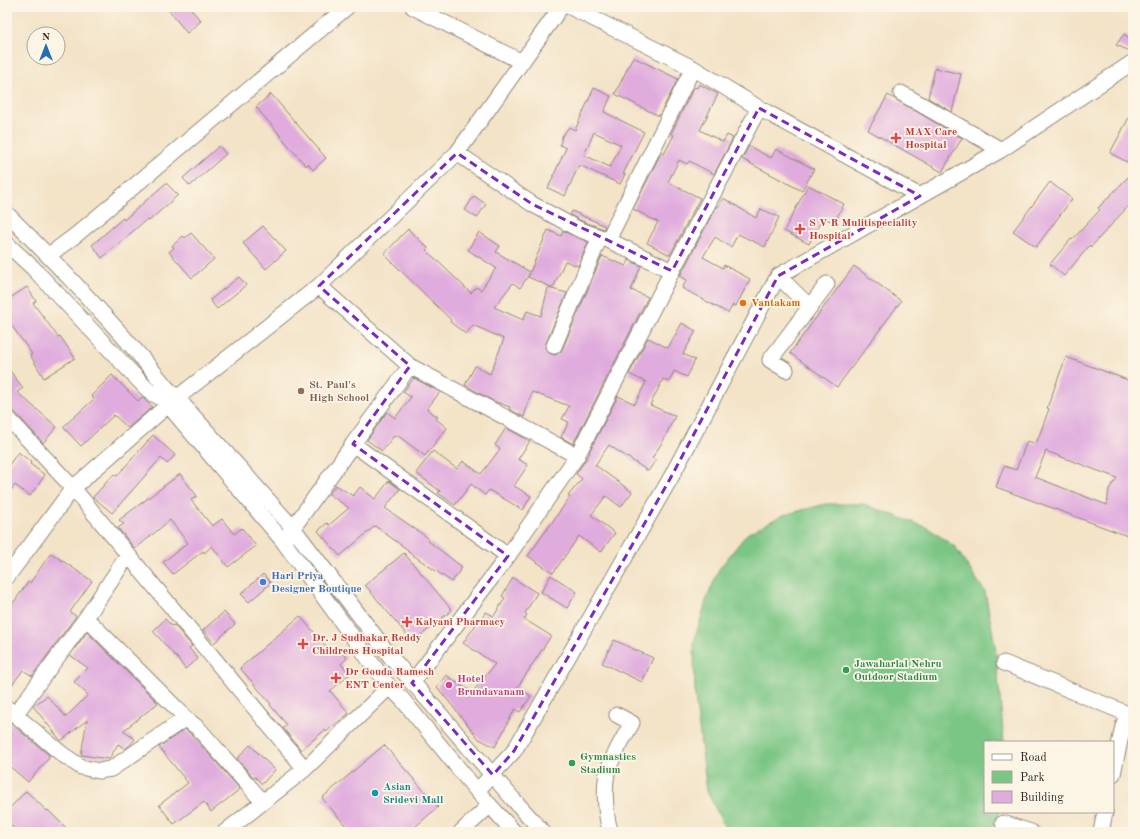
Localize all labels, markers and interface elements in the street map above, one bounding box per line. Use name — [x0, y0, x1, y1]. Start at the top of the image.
north arrow — [26, 26, 66, 66]
text: N — [42, 32, 51, 43]
place label: MAX Care Hospital — [905, 127, 957, 151]
marker: MAX Care Hospital — [890, 132, 902, 144]
place label: S V R Mulitispeciality Hospital — [809, 218, 918, 242]
marker: S V R Mulitispeciality Hospital — [794, 223, 806, 235]
marker: Vantakam — [738, 298, 748, 308]
place label: Vantakam — [751, 298, 800, 309]
place label: St. Paul's High School — [309, 380, 370, 404]
marker: St. Paul's High School — [296, 386, 306, 396]
place label: Hari Priya Designer Boutique — [271, 571, 362, 595]
marker: Hari Priya Designer Boutique — [258, 577, 268, 587]
marker: Kalyani Pharmacy — [402, 617, 412, 627]
place label: Kalyani Pharmacy — [415, 617, 506, 628]
place label: Dr. J Sudhakar Reddy Childrens Hospital — [312, 633, 422, 657]
marker: Dr. J Sudhakar Reddy Childrens Hospital — [297, 638, 309, 650]
place label: Jawaharlal Nehru Outdoor Stadium — [854, 659, 941, 683]
marker: Jawaharlal Nehru Outdoor Stadium — [841, 665, 851, 675]
place label: Dr Gouda Ramesh ENT Center — [345, 667, 434, 691]
marker: Dr Gouda Ramesh ENT Center — [330, 672, 342, 684]
place label: Hotel Brundavanam — [457, 674, 524, 698]
marker: Hotel Brundavanam — [444, 680, 454, 690]
legend — [984, 741, 1114, 813]
place label: Gymnastics Stadium — [580, 752, 636, 776]
text: Road — [1020, 752, 1047, 764]
marker: Gymnastics Stadium — [567, 758, 577, 768]
text: Park — [1020, 772, 1045, 784]
place label: Asian Sridevi Mall — [383, 782, 444, 806]
marker: Asian Sridevi Mall — [370, 788, 380, 798]
text: Building — [1020, 792, 1064, 804]

